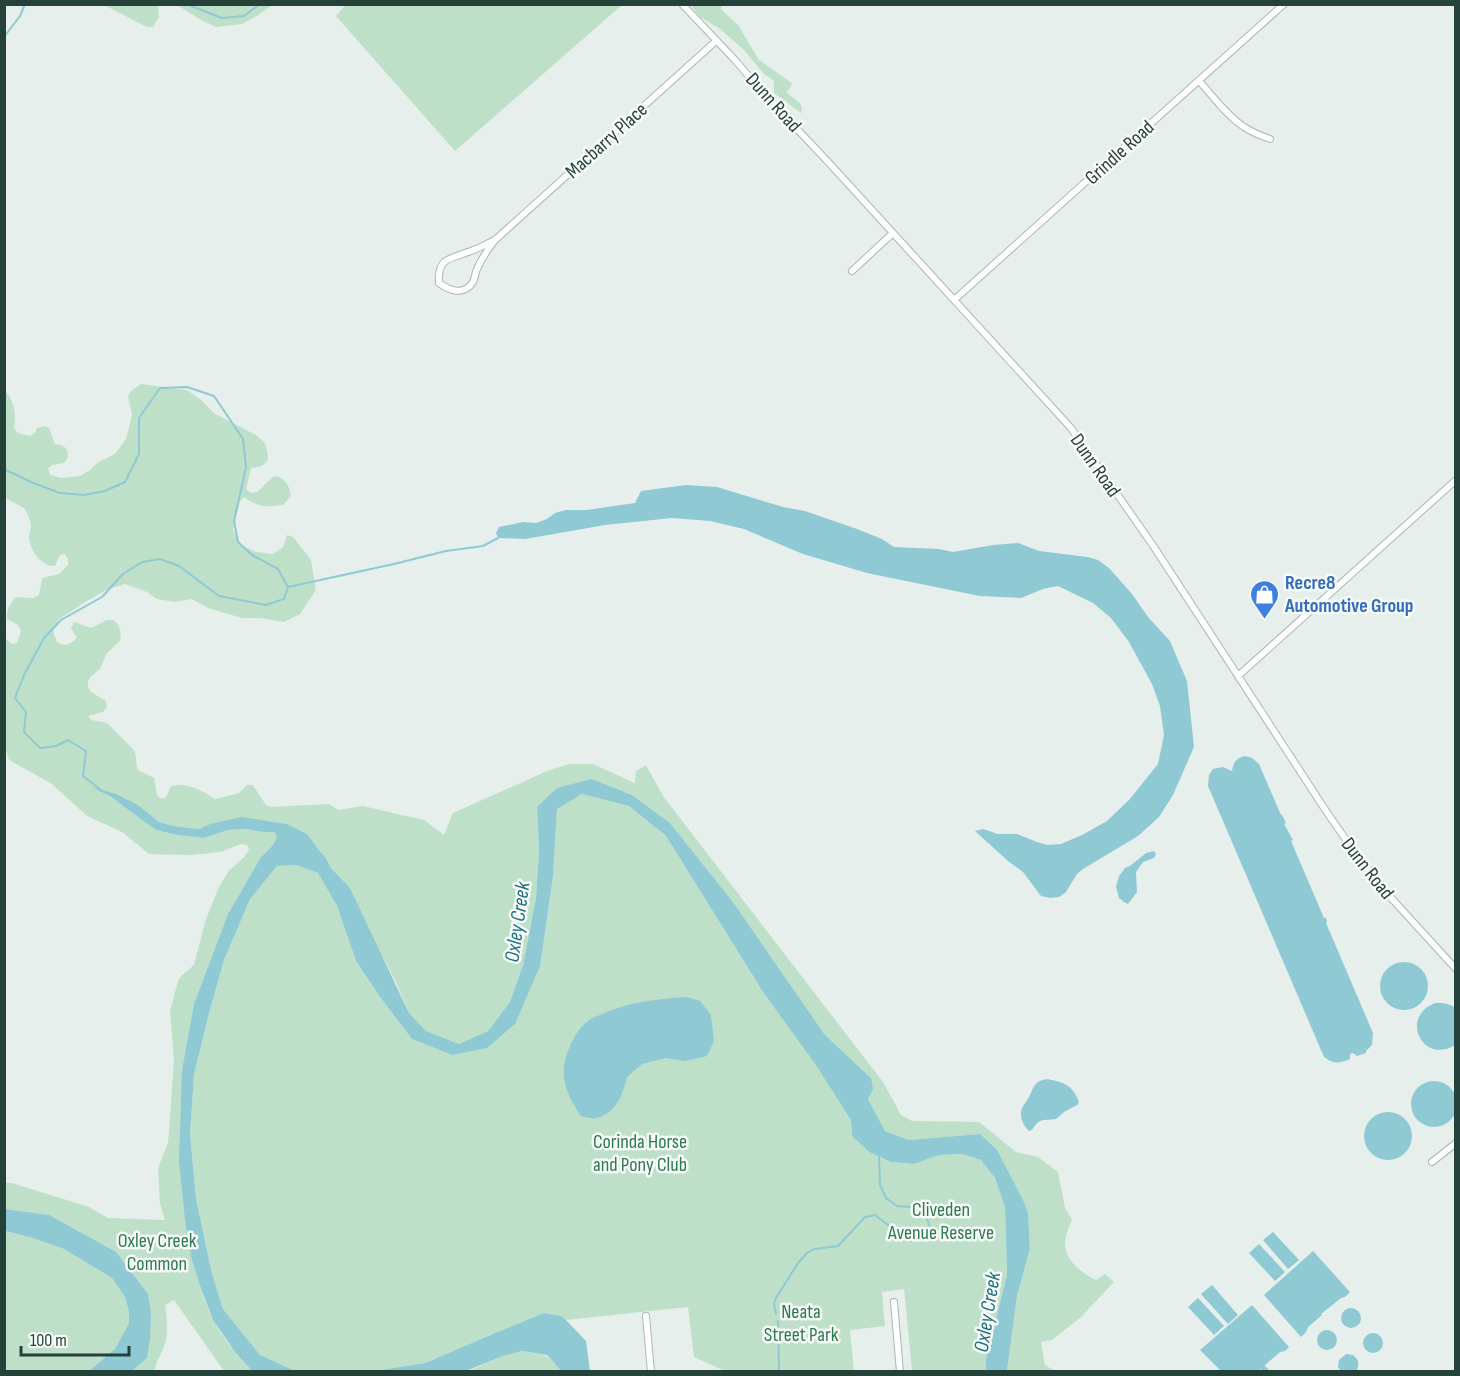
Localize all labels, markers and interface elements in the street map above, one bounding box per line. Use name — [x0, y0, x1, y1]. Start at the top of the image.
street label: Dunn Road — [740, 68, 806, 137]
street label: Macbarry Place — [561, 98, 653, 184]
street label: Grindle Road — [1080, 116, 1159, 190]
street label: Dunn Road — [1065, 429, 1126, 502]
place label: Recre8 Automotive Group — [1284, 571, 1414, 618]
shop icon: Recre8 Automotive Group — [1248, 578, 1280, 620]
street label: Dunn Road — [1336, 833, 1399, 904]
water label: Oxley Creek — [500, 879, 536, 964]
park label: Corinda Horse and Pony Club — [593, 1130, 687, 1177]
park label: Cliveden Avenue Reserve — [887, 1198, 994, 1245]
park label: Oxley Creek Common — [118, 1229, 197, 1276]
water label: Oxley Creek — [969, 1269, 1006, 1354]
park label: Neata Street Park — [764, 1300, 839, 1347]
scale bar — [21, 1319, 129, 1357]
text: 100 m — [30, 1330, 67, 1351]

